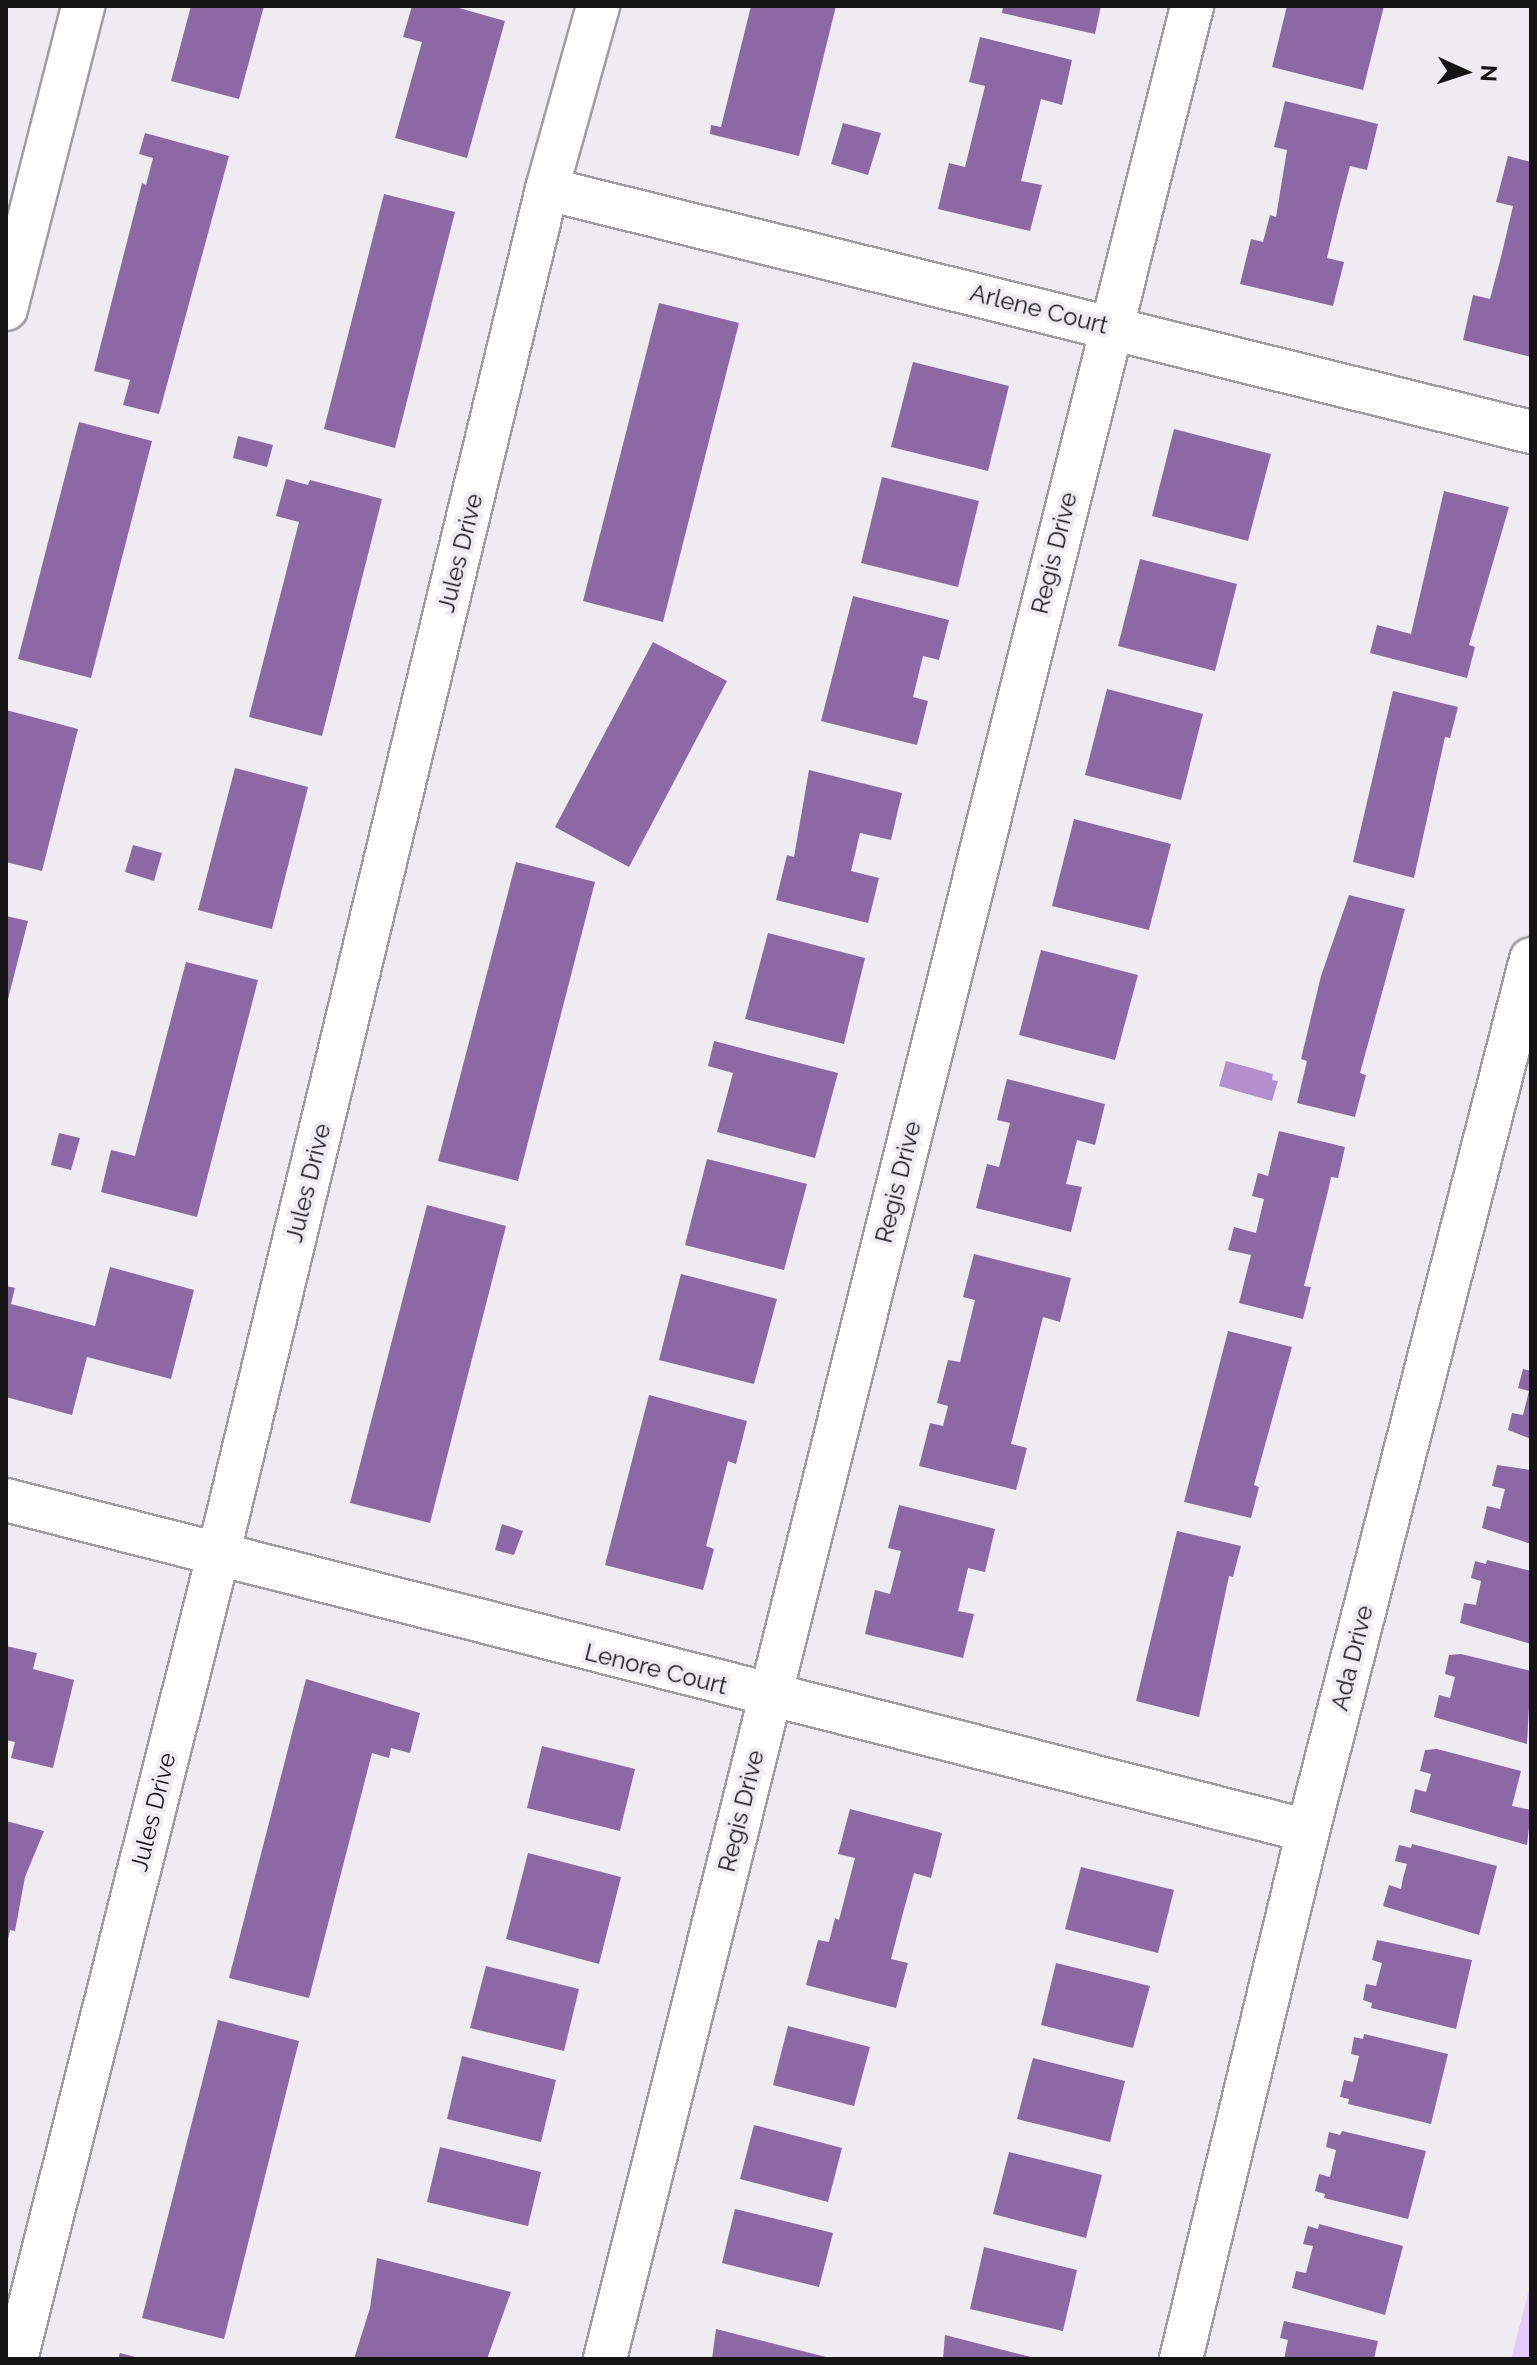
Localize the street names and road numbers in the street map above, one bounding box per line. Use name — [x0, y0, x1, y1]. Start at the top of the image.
street label: Arlene Court — [967, 278, 1111, 340]
street label: Regis Drive — [1025, 489, 1083, 617]
street label: Jules Drive — [431, 491, 489, 615]
street label: Regis Drive — [869, 1118, 927, 1246]
street label: Jules Drive — [279, 1121, 337, 1245]
street label: Ada Drive — [1325, 1602, 1379, 1714]
street label: Lenore Court — [582, 1637, 730, 1701]
street label: Regis Drive — [712, 1747, 770, 1875]
street label: Jules Drive — [124, 1750, 182, 1874]

